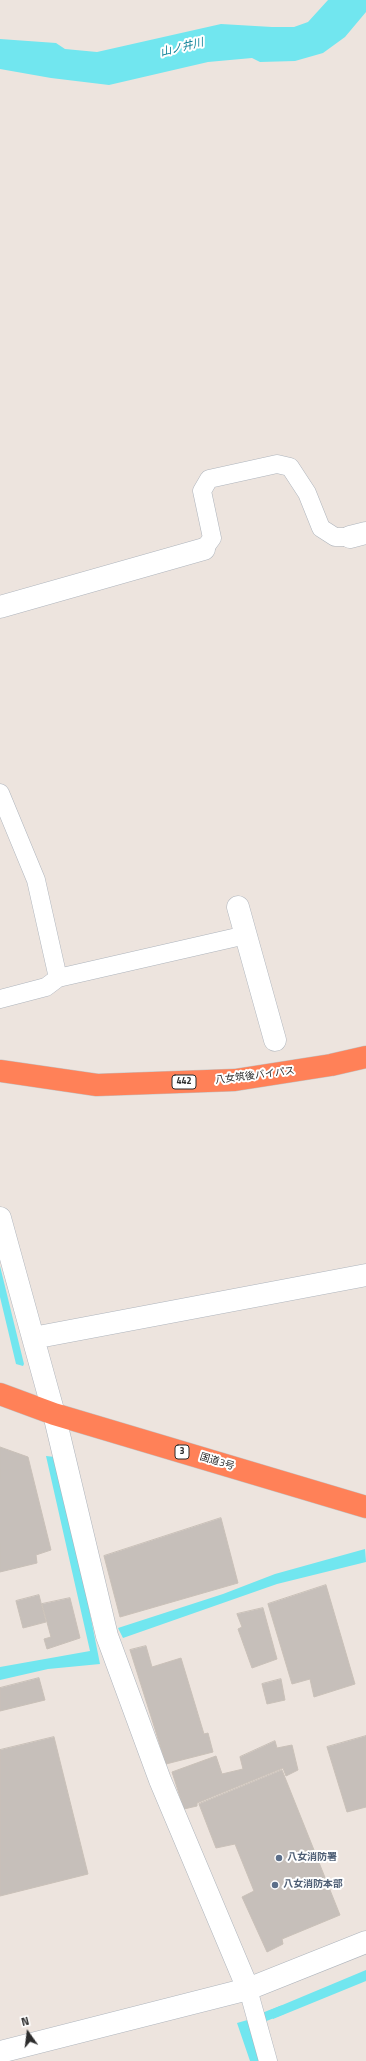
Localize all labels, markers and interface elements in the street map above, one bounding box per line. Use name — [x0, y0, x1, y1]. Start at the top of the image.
water label: 山ノ井川 — [159, 36, 205, 60]
street label: 八女筑後バイパス — [215, 1065, 295, 1087]
road number: 442 — [172, 1075, 196, 1089]
road number: 3 — [175, 1445, 189, 1459]
street label: 国道3号 — [198, 1451, 236, 1473]
place label: 八女消防署 — [287, 1852, 337, 1864]
marker: 八女消防署 — [274, 1853, 284, 1863]
place label: 八女消防本部 — [283, 1879, 343, 1891]
marker: 八女消防本部 — [270, 1880, 280, 1890]
north arrow — [8, 2013, 48, 2053]
text: N — [19, 2013, 31, 2030]

